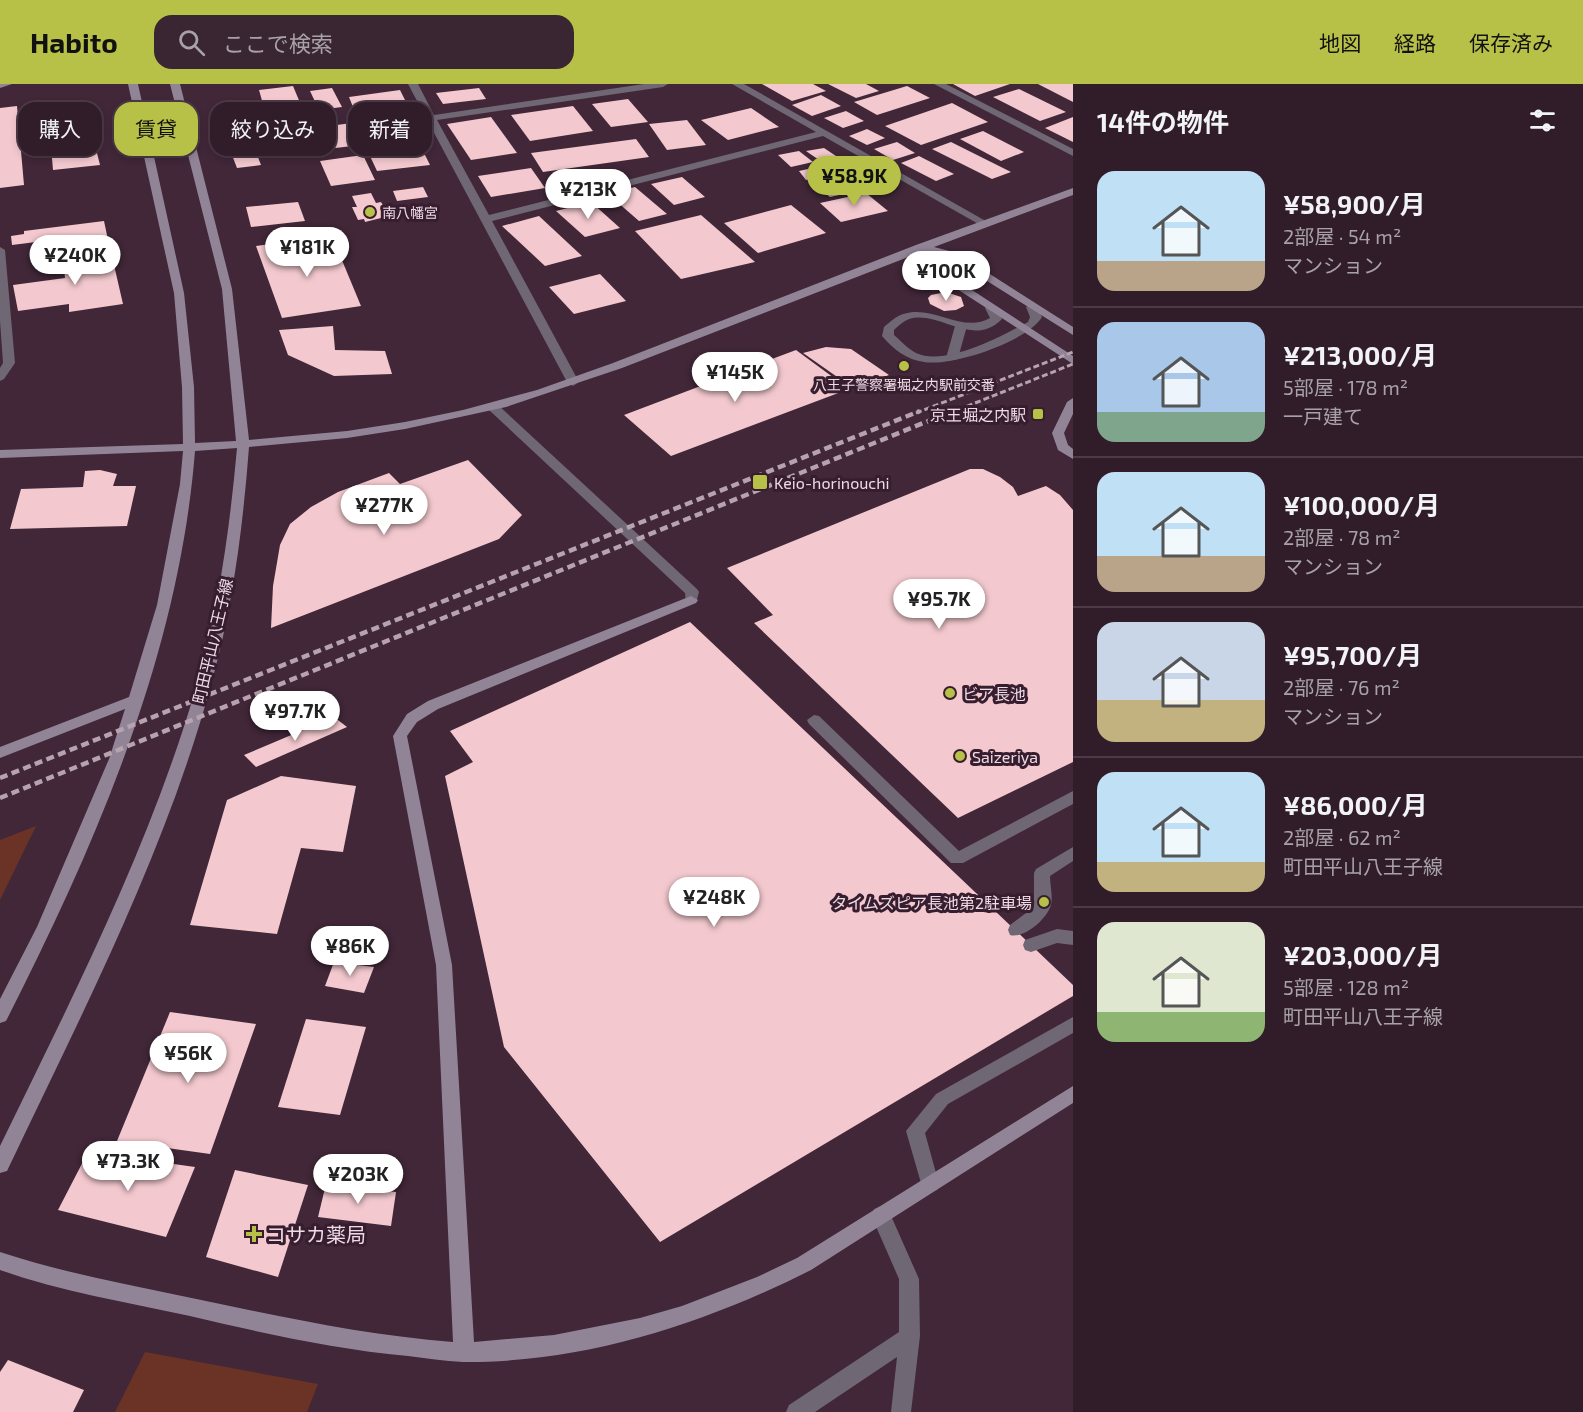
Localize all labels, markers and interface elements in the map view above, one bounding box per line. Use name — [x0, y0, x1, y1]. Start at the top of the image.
search box — [154, 15, 574, 69]
text: Habito — [30, 25, 118, 59]
icon: search — [175, 26, 208, 59]
text: ここで検索 — [223, 30, 333, 56]
text: 地図 — [1319, 30, 1361, 55]
text: 経路 — [1394, 30, 1436, 55]
text: 保存済み — [1469, 30, 1553, 55]
chip: 購入 — [18, 102, 102, 156]
chip: 賃貸 — [114, 102, 198, 156]
chip: 絞り込み — [210, 102, 336, 156]
chip: 新着 — [348, 102, 432, 156]
icon: filters — [1526, 104, 1559, 137]
text: 14件の物件 — [1097, 106, 1229, 137]
pin: ¥58.9K — [805, 156, 903, 207]
text: ¥58.9K — [821, 163, 887, 187]
pin: ¥213K — [546, 169, 630, 220]
text: ¥213K — [559, 176, 617, 200]
text: ¥58,900/月 — [1283, 188, 1426, 219]
icon: home — [1145, 195, 1217, 267]
place label: 南八幡宮 — [382, 204, 438, 221]
marker: 南八幡宮 — [363, 205, 377, 219]
text: 2部屋 · 54 m² — [1283, 224, 1401, 248]
pin: ¥181K — [265, 227, 349, 278]
text: ¥181K — [279, 234, 335, 258]
pin: ¥240K — [33, 235, 117, 286]
text: ¥240K — [44, 242, 106, 266]
pin: ¥100K — [904, 251, 988, 302]
text: マンション — [1283, 253, 1383, 277]
text: ¥100K — [916, 258, 976, 282]
text: ¥213,000/月 — [1283, 339, 1437, 370]
icon: home — [1145, 346, 1217, 418]
pin: ¥145K — [693, 352, 777, 403]
text: ¥145K — [706, 359, 764, 383]
marker: 八王子警察署堀之内駅前交番 — [897, 359, 911, 373]
text: 5部屋 · 178 m² — [1283, 375, 1408, 399]
place label: 八王子警察署堀之内駅前交番 — [813, 376, 995, 393]
text: 一戸建て — [1283, 404, 1363, 428]
place label: 京王堀之内駅 — [930, 405, 1026, 424]
marker: 京王堀之内駅 — [1031, 407, 1045, 421]
marker: Keio-horinouchi — [751, 473, 769, 491]
place label: Keio-horinouchi — [774, 473, 889, 492]
pin: ¥277K — [342, 485, 426, 536]
text: ¥100,000/月 — [1283, 489, 1440, 520]
text: ¥277K — [355, 492, 413, 516]
icon: home — [1145, 496, 1217, 568]
text: 2部屋 · 78 m² — [1283, 525, 1401, 549]
text: マンション — [1283, 554, 1383, 578]
street label: 町田平山八王子線 — [188, 576, 236, 706]
pin: ¥95.7K — [890, 579, 988, 630]
text: ¥95.7K — [907, 586, 971, 610]
text: ¥95,700/月 — [1283, 639, 1422, 670]
icon: home — [1145, 646, 1217, 718]
text: 2部屋 · 76 m² — [1283, 675, 1400, 699]
place label: ビア長池 — [962, 684, 1026, 703]
marker: ビア長池 — [943, 686, 957, 700]
pin: ¥97.7K — [246, 691, 344, 742]
text: ¥97.7K — [264, 698, 326, 722]
text: マンション — [1283, 704, 1383, 728]
place label: Saizeriya — [972, 747, 1038, 766]
marker: Saizeriya — [953, 749, 967, 763]
text: ¥86,000/月 — [1283, 789, 1428, 820]
icon: home — [1145, 796, 1217, 868]
text: 2部屋 · 62 m² — [1283, 825, 1401, 849]
text: 町田平山八王子線 — [1283, 854, 1443, 878]
pin: ¥248K — [672, 877, 756, 928]
text: ¥248K — [683, 884, 745, 908]
place label: タイムズピア長池第2駐車場 — [831, 893, 1032, 912]
marker: タイムズピア長池第2駐車場 — [1037, 895, 1051, 909]
pin: ¥86K — [314, 926, 386, 977]
text: ¥86K — [325, 933, 375, 957]
text: ¥203,000/月 — [1283, 939, 1442, 970]
icon: home — [1145, 946, 1217, 1018]
text: 5部屋 · 128 m² — [1283, 975, 1409, 999]
text: 町田平山八王子線 — [1283, 1004, 1443, 1028]
pin: ¥56K — [152, 1033, 224, 1084]
text: ¥56K — [164, 1040, 212, 1064]
pin: ¥73.3K — [79, 1141, 177, 1192]
text: ¥73.3K — [96, 1148, 160, 1172]
pin: ¥203K — [316, 1154, 400, 1205]
text: ¥203K — [327, 1161, 389, 1185]
place label: コサカ薬局 — [266, 1222, 366, 1246]
marker: コサカ薬局 — [247, 1227, 261, 1241]

